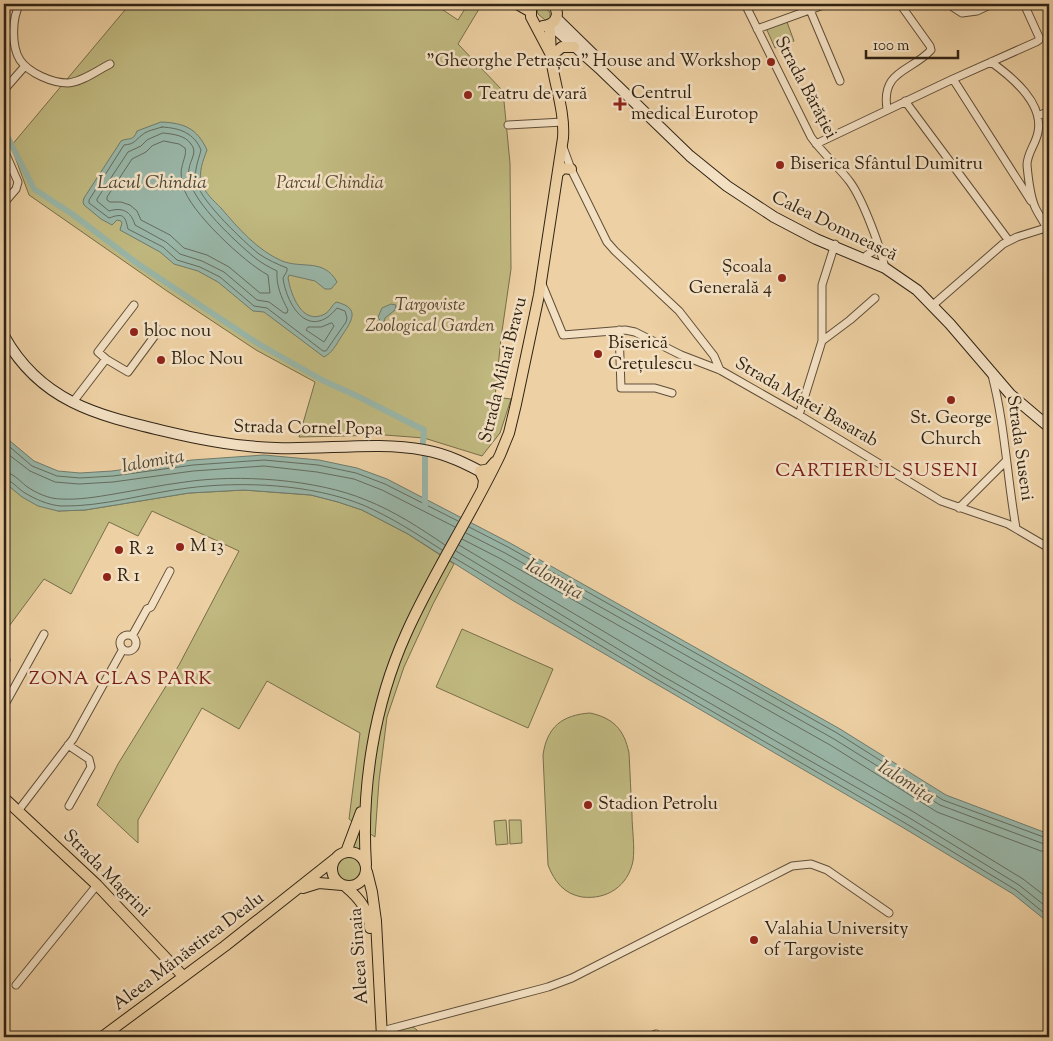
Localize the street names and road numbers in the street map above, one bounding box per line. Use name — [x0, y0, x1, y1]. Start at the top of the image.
street label: Strada Bărăției — [767, 32, 843, 144]
street label: Calea Domnească — [766, 185, 902, 269]
street label: Strada Mihai Bravu — [473, 294, 535, 446]
street label: Strada Matei Basarab — [730, 351, 883, 455]
street label: Strada Suseni — [999, 394, 1039, 502]
street label: Strada Cornel Popa — [233, 415, 383, 443]
street label: Strada Magrini — [56, 824, 156, 924]
street label: Aleea Mănăstirea Dealu — [108, 886, 270, 1018]
street label: Aleea Sinaia — [344, 907, 376, 1005]

